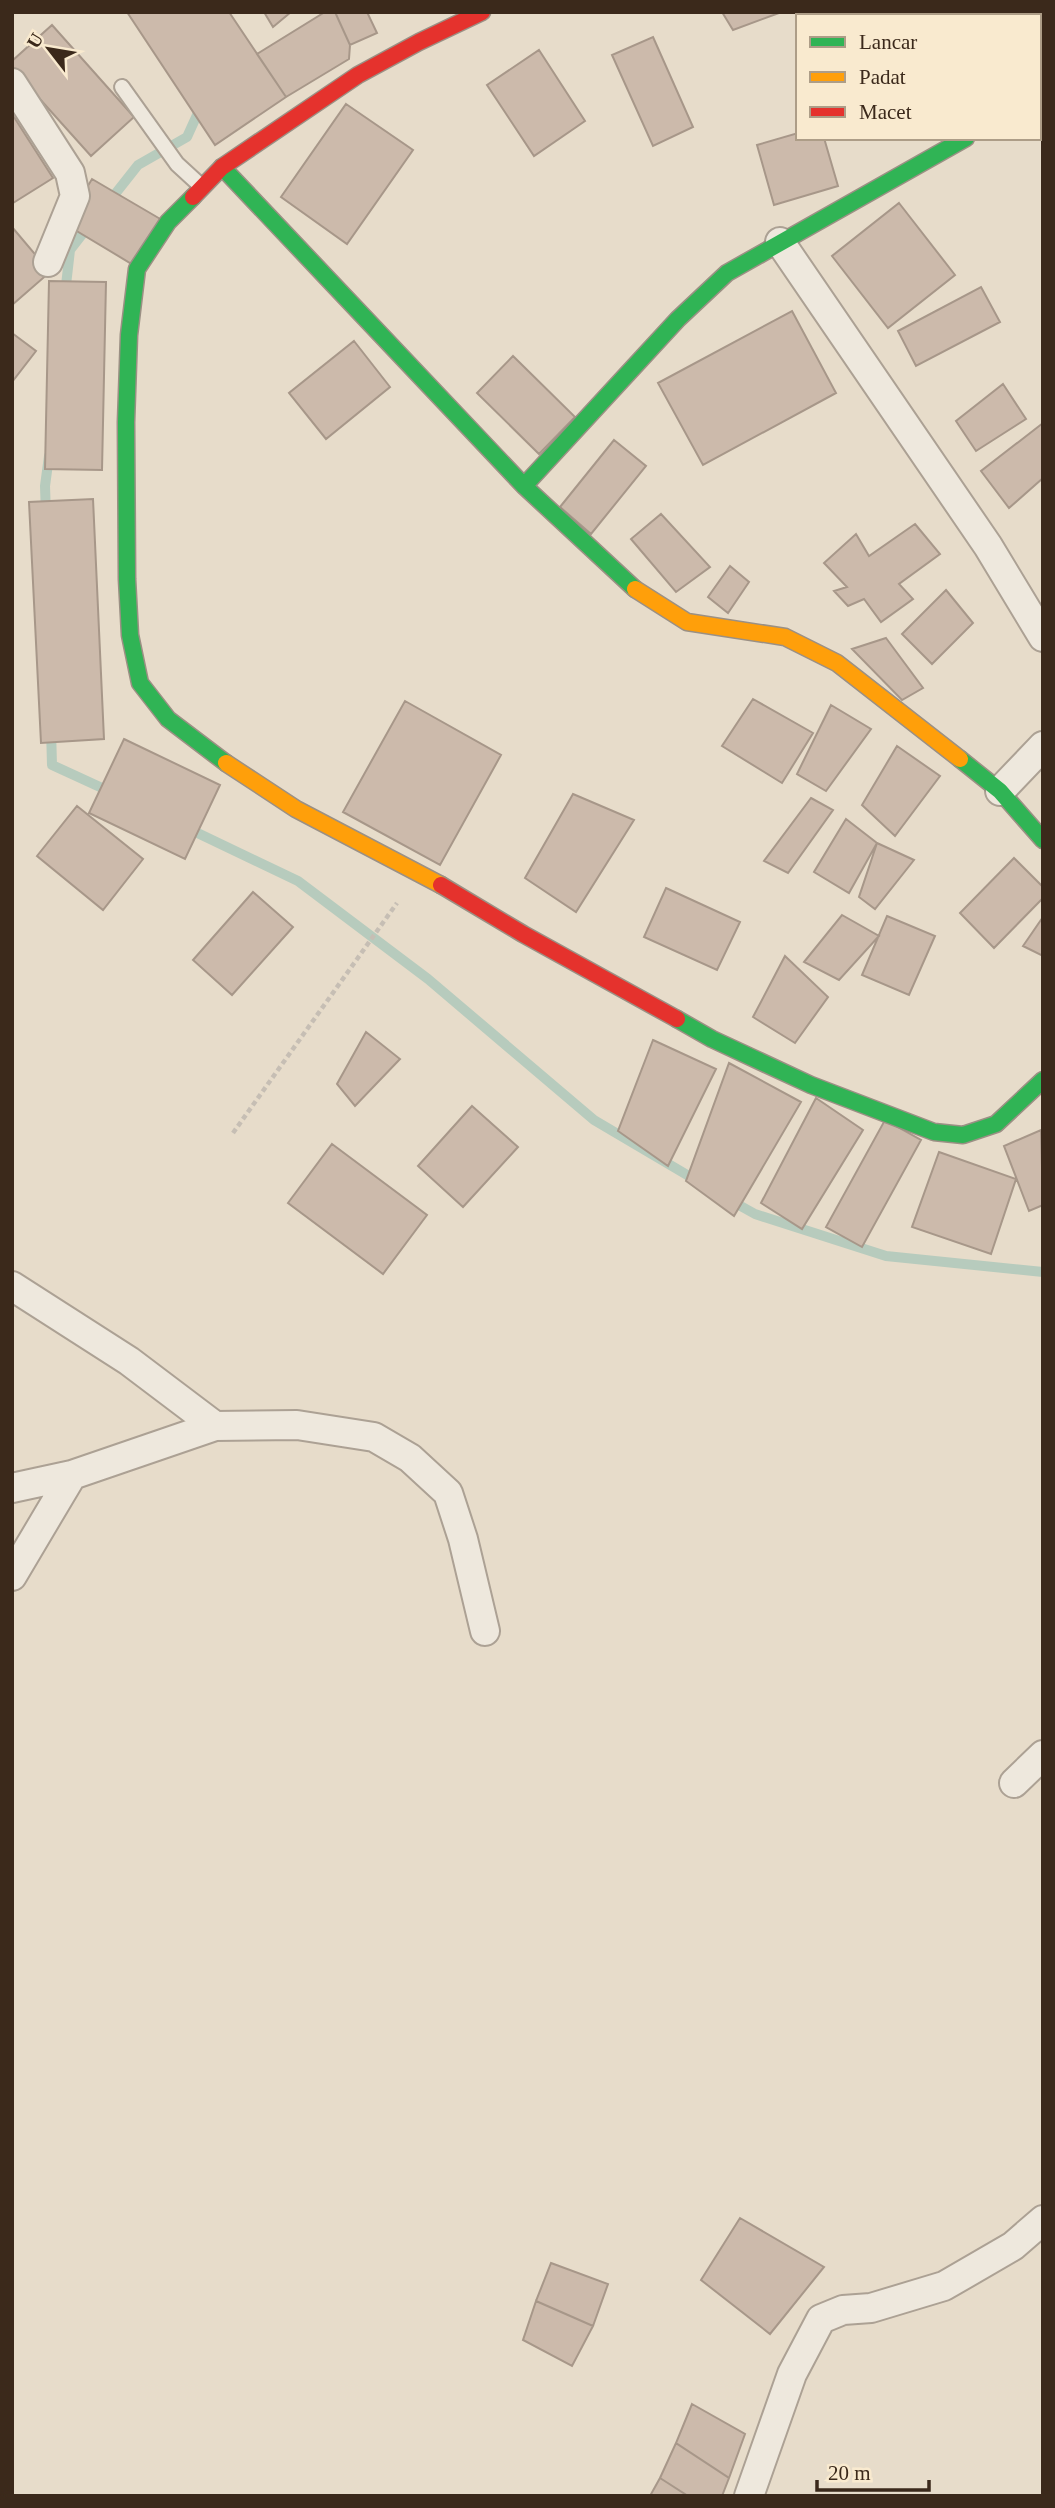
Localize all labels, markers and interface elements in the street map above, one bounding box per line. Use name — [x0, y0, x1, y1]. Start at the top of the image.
north arrow — [14, 14, 84, 84]
legend — [796, 14, 1041, 140]
text: U — [22, 29, 48, 52]
text: Lancar — [859, 30, 917, 54]
text: Padat — [859, 65, 906, 89]
text: Macet — [859, 100, 912, 124]
scale bar — [817, 2448, 929, 2492]
text: 20 m — [828, 2461, 871, 2485]

